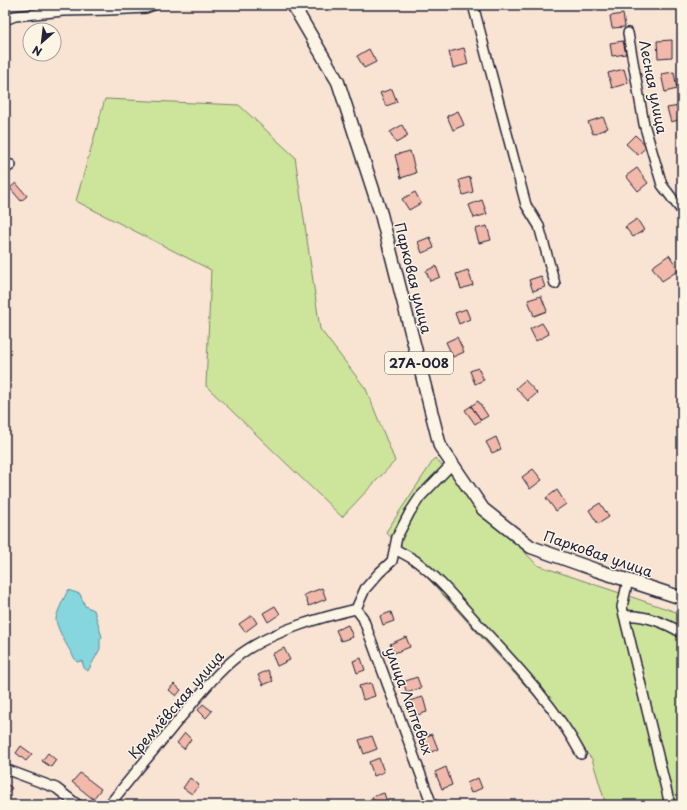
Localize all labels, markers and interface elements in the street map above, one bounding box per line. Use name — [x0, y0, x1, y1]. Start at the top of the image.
north arrow — [22, 22, 62, 62]
street label: Лесная улица — [634, 38, 673, 136]
text: N — [29, 42, 45, 61]
street label: Парковая улица — [390, 220, 438, 336]
road number: 27А-008 — [385, 352, 453, 374]
street label: Парковая улица — [541, 525, 656, 582]
street label: улица Лаптевых — [380, 644, 439, 758]
street label: Кремлёвская улица — [123, 646, 229, 763]

